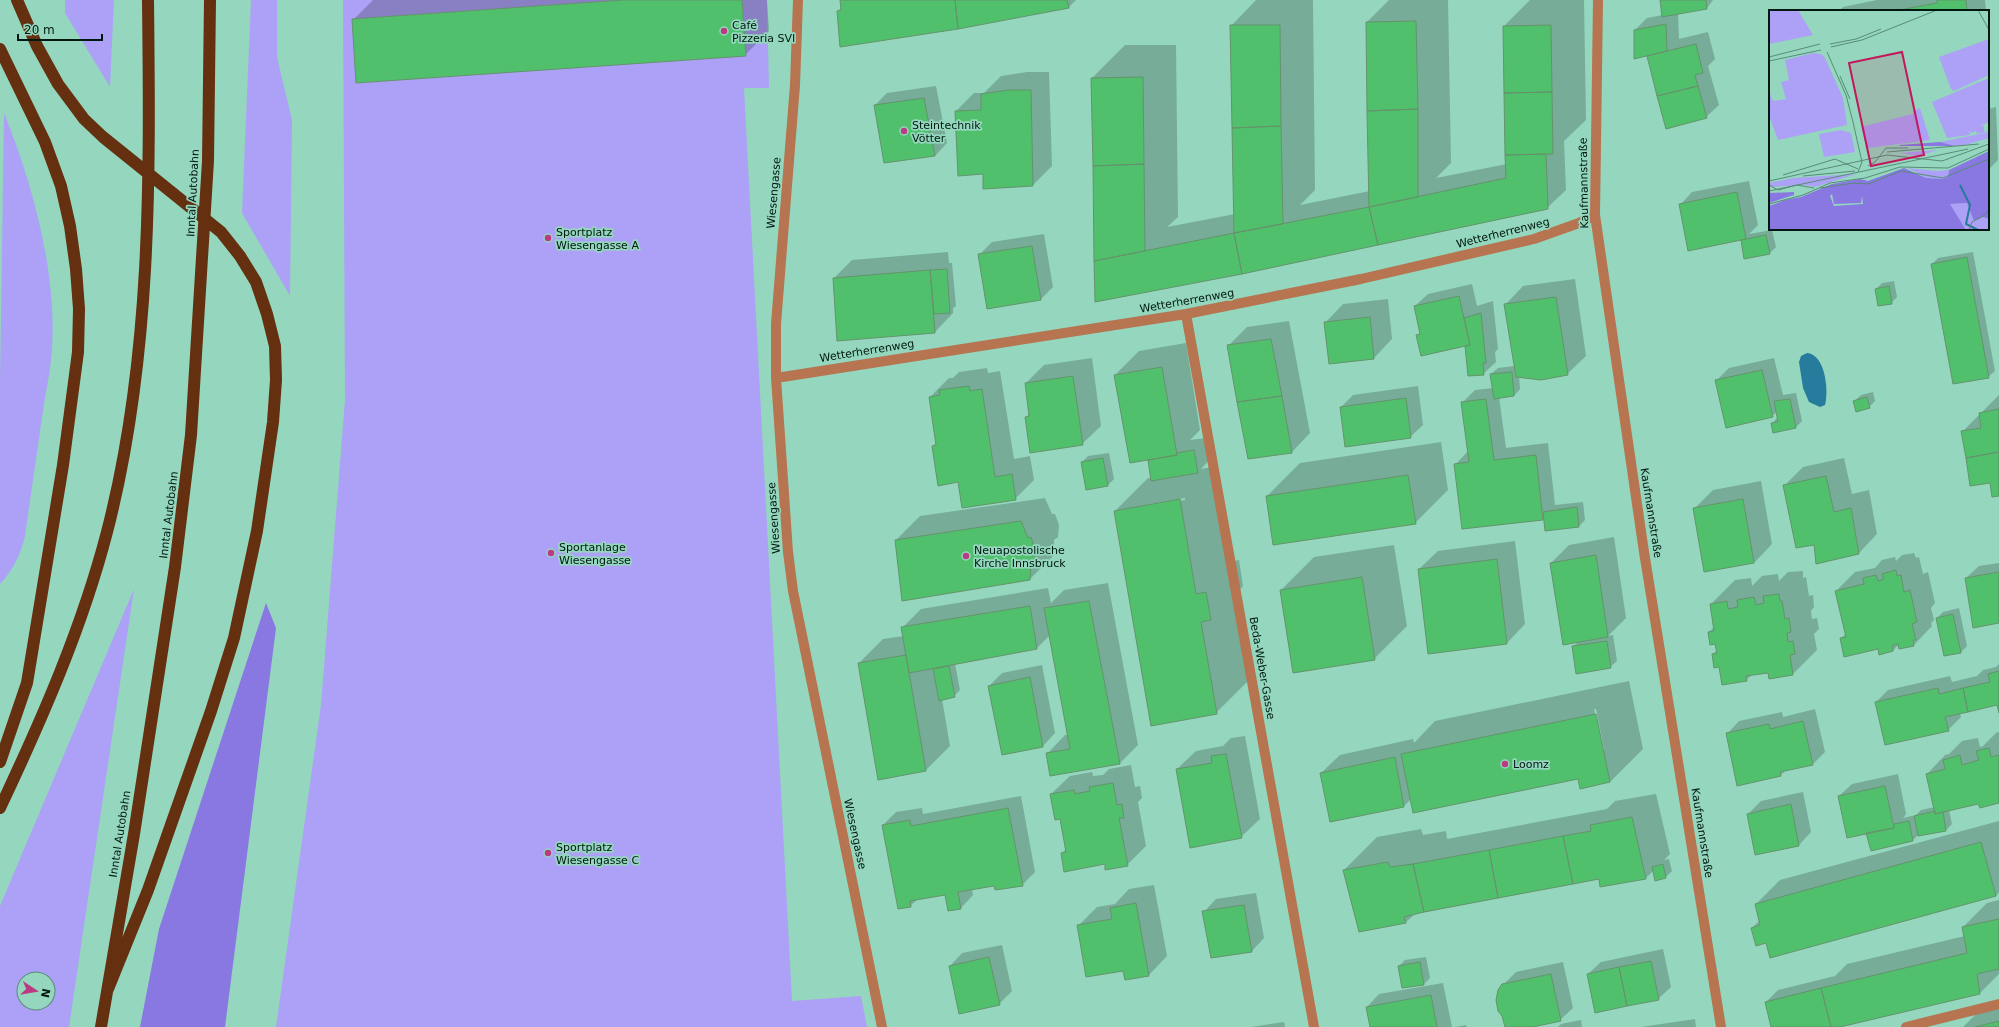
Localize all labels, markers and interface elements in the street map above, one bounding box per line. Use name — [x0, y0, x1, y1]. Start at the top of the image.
inset map — [1769, 10, 1989, 230]
scale bar — [18, 16, 102, 42]
place label: Café Pizzeria SVI — [732, 19, 795, 45]
text: 20 m — [24, 23, 55, 37]
marker: Café Pizzeria SVI — [719, 26, 729, 36]
place label: Steintechnik Vötter — [912, 119, 981, 145]
marker: Steintechnik Vötter — [899, 126, 909, 136]
street label: Kaufmannstraße — [1577, 137, 1591, 229]
street label: Inntal Autobahn — [184, 149, 202, 237]
street label: Wiesengasse — [764, 156, 784, 229]
street label: Wetterherrenweg — [1455, 215, 1551, 251]
place label: Sportplatz Wiesengasse A — [556, 226, 639, 252]
marker: Sportplatz Wiesengasse A — [543, 233, 553, 243]
street label: Wetterherrenweg — [1139, 286, 1235, 316]
street label: Wetterherrenweg — [819, 337, 915, 365]
street label: Kaufmannstraße — [1637, 467, 1665, 559]
street label: Inntal Autobahn — [157, 471, 181, 559]
street label: Wiesengasse — [765, 481, 783, 554]
place label: Sportanlage Wiesengasse — [559, 541, 631, 567]
place label: Neuapostolische Kirche Innsbruck — [974, 544, 1066, 570]
marker: Sportanlage Wiesengasse — [546, 548, 556, 558]
marker: Neuapostolische Kirche Innsbruck — [961, 551, 971, 561]
street label: Beda-Weber-Gasse — [1247, 616, 1277, 721]
place label: Loomz — [1513, 758, 1549, 771]
marker: Loomz — [1500, 759, 1510, 769]
street label: Kaufmannstraße — [1688, 787, 1716, 879]
street label: Inntal Autobahn — [107, 789, 133, 878]
street label: Wiesengasse — [841, 797, 869, 871]
place label: Sportplatz Wiesengasse C — [556, 841, 639, 867]
marker: Sportplatz Wiesengasse C — [543, 848, 553, 858]
north arrow — [16, 971, 56, 1011]
text: N — [38, 987, 53, 999]

